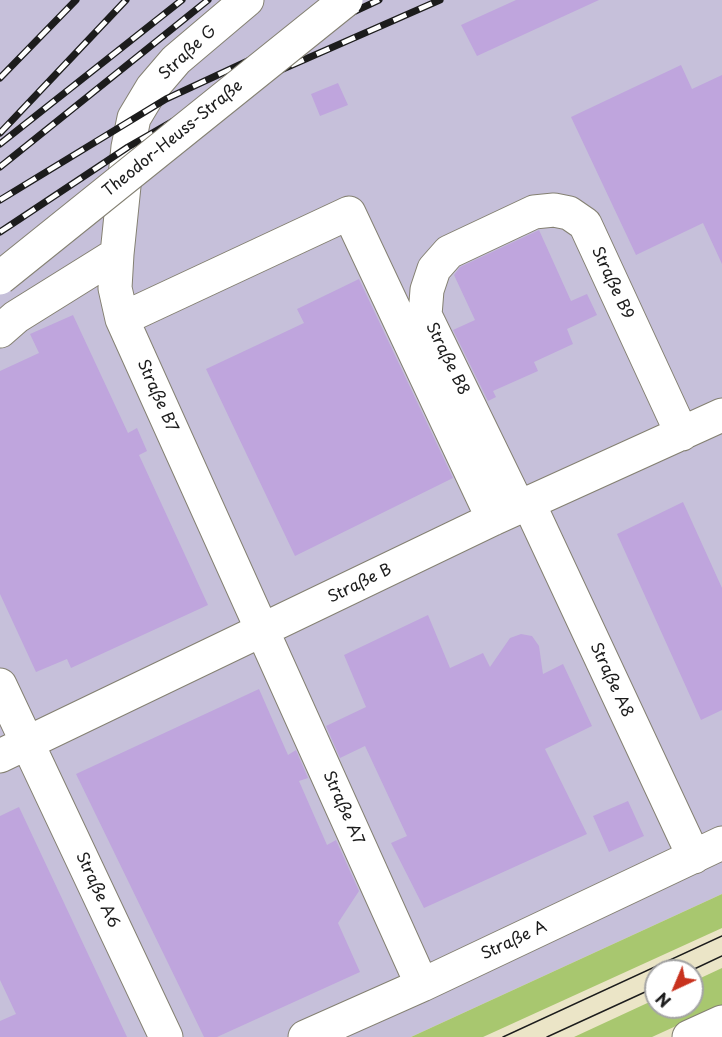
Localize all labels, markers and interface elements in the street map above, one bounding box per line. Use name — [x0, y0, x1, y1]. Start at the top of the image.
street label: Straße G — [155, 22, 221, 84]
street label: Theodor-Heuss-Straße — [99, 77, 247, 201]
street label: Straße B9 — [587, 244, 637, 322]
street label: Straße B8 — [421, 319, 473, 399]
street label: Straße B7 — [132, 357, 182, 435]
street label: Straße B — [325, 560, 395, 608]
street label: Straße A8 — [585, 640, 637, 720]
street label: Straße A7 — [318, 768, 368, 848]
street label: Straße A6 — [71, 849, 123, 931]
street label: Straße A — [478, 917, 550, 965]
north arrow — [644, 959, 704, 1019]
text: N — [650, 987, 676, 1014]

